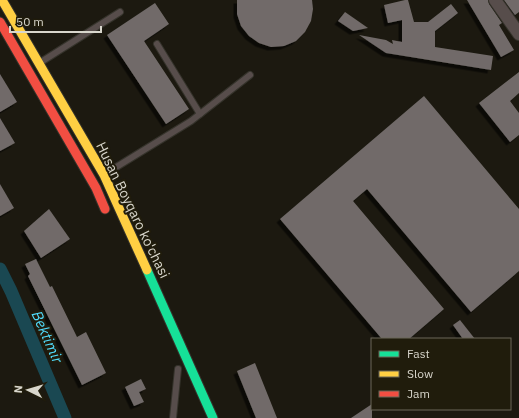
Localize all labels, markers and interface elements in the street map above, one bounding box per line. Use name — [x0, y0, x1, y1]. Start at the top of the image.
scale bar — [10, 8, 101, 34]
text: 50 m — [16, 14, 44, 29]
street label: Husan Boyqaro ko'chasi — [92, 139, 174, 281]
water label: Bektimir — [27, 308, 68, 367]
legend — [371, 338, 511, 410]
text: Fast — [407, 346, 430, 361]
text: Slow — [407, 366, 433, 381]
north arrow — [8, 370, 48, 410]
text: N — [11, 385, 25, 394]
text: Jam — [407, 386, 430, 401]

